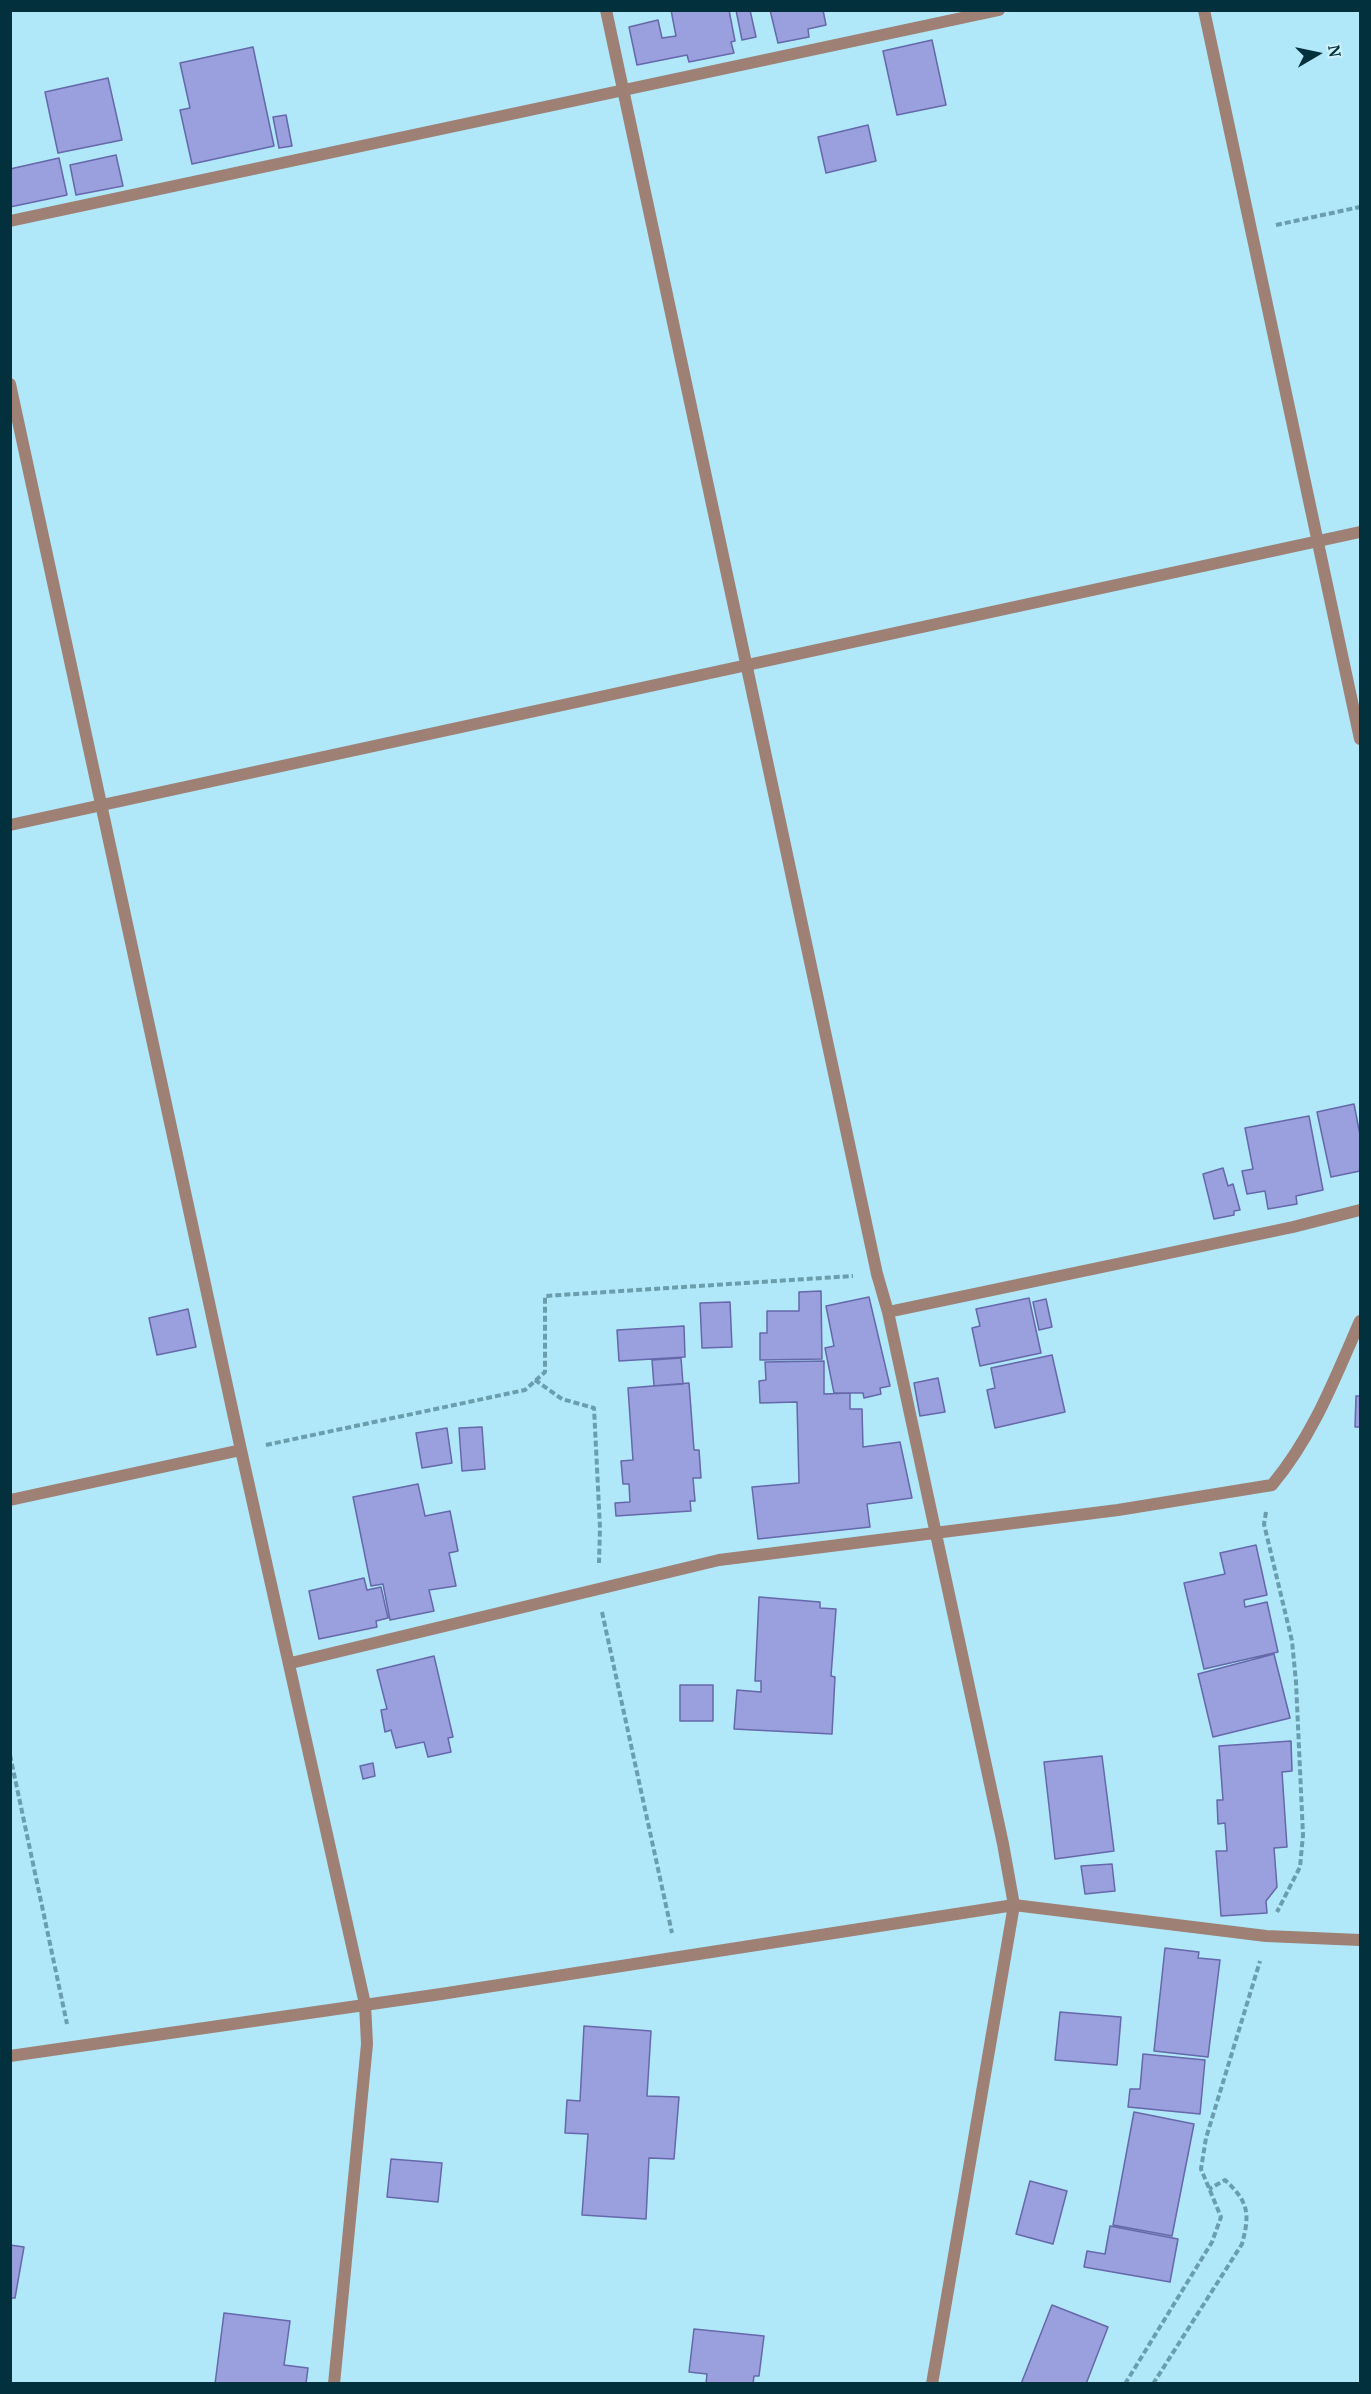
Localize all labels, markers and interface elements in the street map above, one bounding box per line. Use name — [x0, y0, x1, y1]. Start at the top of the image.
north arrow — [1287, 24, 1347, 84]
text: N — [1323, 43, 1347, 59]

